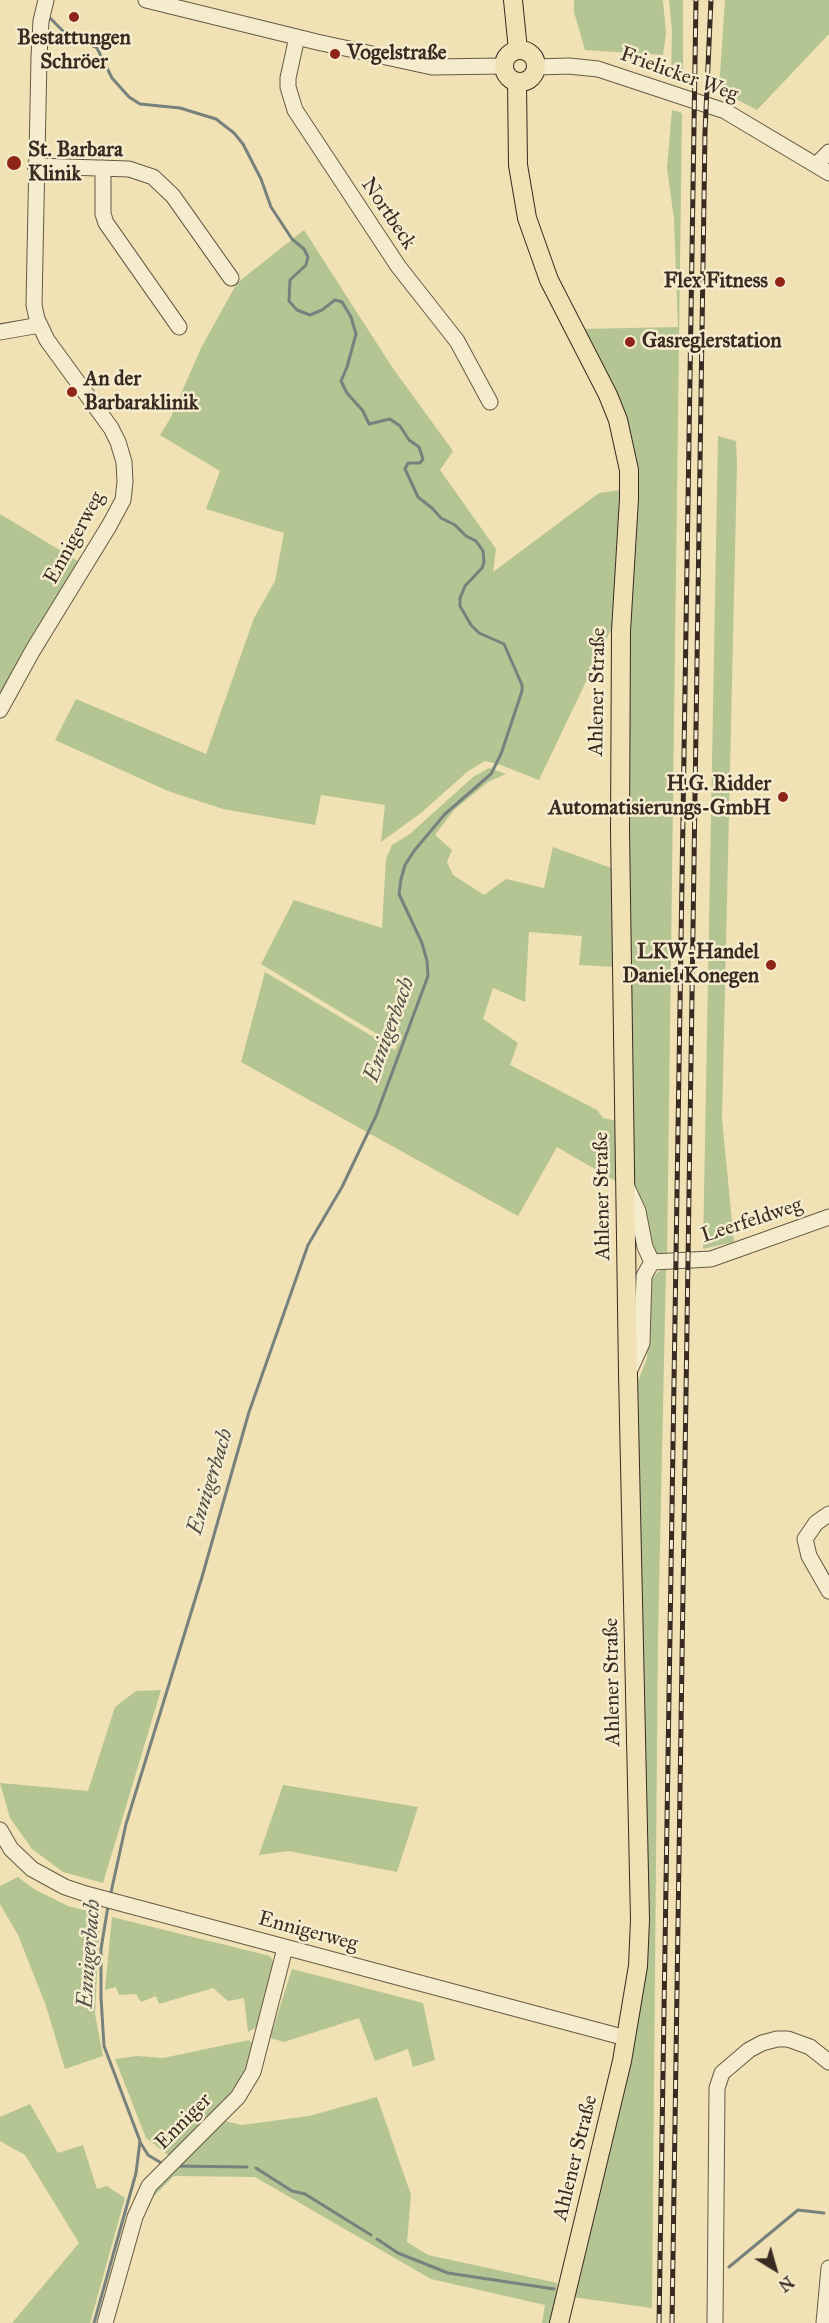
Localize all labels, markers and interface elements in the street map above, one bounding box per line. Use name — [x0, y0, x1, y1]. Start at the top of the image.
marker: Bestattungen Schröer — [67, 10, 81, 24]
place label: Bestattungen Schröer — [17, 26, 131, 76]
place label: Vogelstraße — [347, 41, 447, 67]
street label: Frielicker Weg — [616, 42, 742, 108]
marker: Vogelstraße — [328, 47, 342, 61]
place label: St. Barbara Klinik — [28, 138, 123, 188]
marker: St. Barbara Klinik — [5, 154, 23, 172]
street label: Nortbeck — [355, 173, 421, 255]
place label: Flex Fitness — [664, 269, 768, 295]
marker: Flex Fitness — [773, 275, 787, 289]
place label: Gasreglerstation — [642, 329, 782, 355]
marker: Gasreglerstation — [623, 335, 637, 349]
place label: An der Barbaraklinik — [84, 367, 199, 417]
marker: An der Barbaraklinik — [65, 385, 79, 399]
street label: Ennigerweg — [39, 487, 111, 589]
street label: Ahlener Straße — [584, 628, 612, 756]
place label: H.G. Ridder Automatisierungs-GmbH — [548, 772, 771, 822]
marker: H.G. Ridder Automatisierungs-GmbH — [776, 790, 790, 804]
place label: LKW-Handel Daniel Konegen — [622, 940, 759, 990]
marker: LKW-Handel Daniel Konegen — [764, 958, 778, 972]
water label: Ennigerbach — [359, 974, 421, 1086]
street label: Ahlener Straße — [589, 1132, 617, 1260]
street label: Leerfeldweg — [698, 1193, 806, 1249]
water label: Ennigerbach — [182, 1426, 240, 1538]
street label: Ahlener Straße — [599, 1618, 627, 1746]
water label: Ennigerbach — [73, 1898, 107, 2010]
street label: Ennigerweg — [255, 1907, 361, 1957]
street label: Enniger — [150, 2088, 218, 2156]
street label: Ahlener Straße — [548, 2093, 604, 2223]
north arrow — [745, 2239, 805, 2299]
text: N — [775, 2272, 797, 2295]

